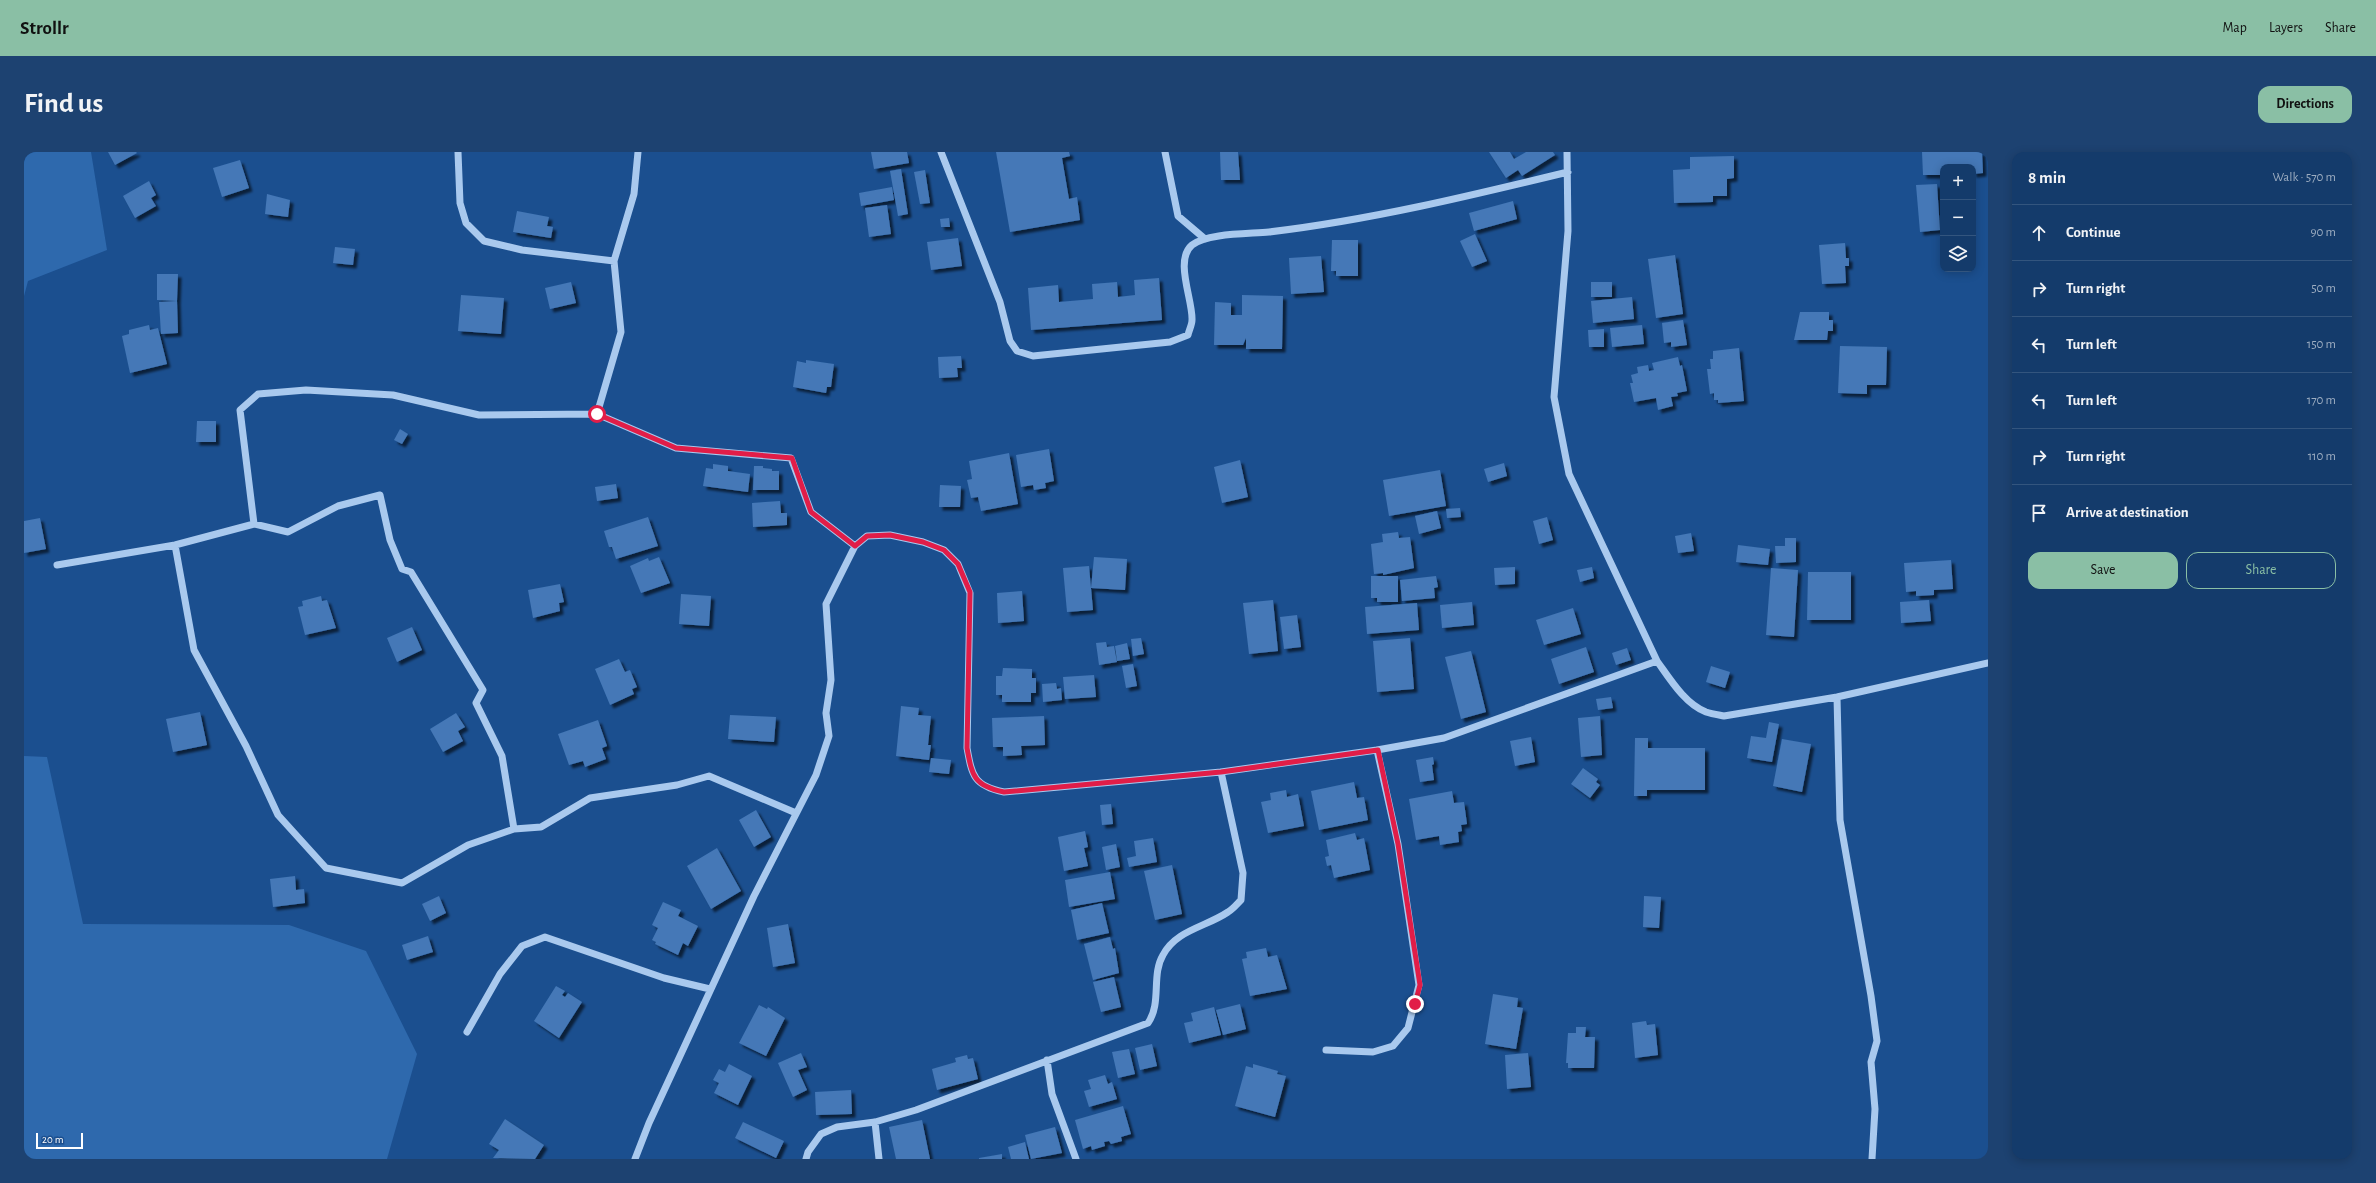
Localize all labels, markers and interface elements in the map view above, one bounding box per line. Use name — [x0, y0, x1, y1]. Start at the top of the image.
text: Strollr — [20, 19, 69, 38]
text: Map — [2222, 21, 2247, 35]
text: Layers — [2269, 21, 2303, 35]
text: Share — [2325, 21, 2356, 35]
button: Directions — [2258, 86, 2352, 123]
text: Find us — [24, 90, 103, 118]
map controls — [1940, 164, 1976, 272]
button: + — [1940, 164, 1976, 200]
text: 8 min — [2028, 169, 2066, 186]
text: Walk · 570 m — [2272, 171, 2336, 184]
button: − — [1940, 200, 1976, 236]
icon: ahead — [2028, 222, 2050, 244]
text: Continue — [2066, 225, 2121, 240]
text: 90 m — [2310, 226, 2336, 239]
button: layers — [1940, 236, 1976, 272]
icon: right — [2028, 278, 2050, 300]
text: Turn right — [2066, 281, 2125, 296]
text: 50 m — [2311, 282, 2336, 295]
icon: left — [2028, 334, 2050, 356]
text: Turn left — [2066, 337, 2117, 352]
text: 150 m — [2307, 338, 2336, 351]
icon: left — [2028, 390, 2050, 412]
text: Turn left — [2066, 393, 2117, 408]
text: 170 m — [2307, 394, 2336, 407]
route start — [588, 405, 606, 423]
icon: right — [2028, 446, 2050, 468]
text: Turn right — [2066, 449, 2125, 464]
text: 110 m — [2308, 450, 2336, 463]
icon: arrive — [2028, 502, 2050, 524]
text: Arrive at destination — [2066, 505, 2189, 520]
button: Save — [2028, 552, 2178, 589]
button: Share — [2186, 552, 2336, 589]
route end — [1406, 995, 1424, 1013]
scale bar — [36, 1131, 83, 1150]
text: 20 m — [42, 1134, 63, 1145]

